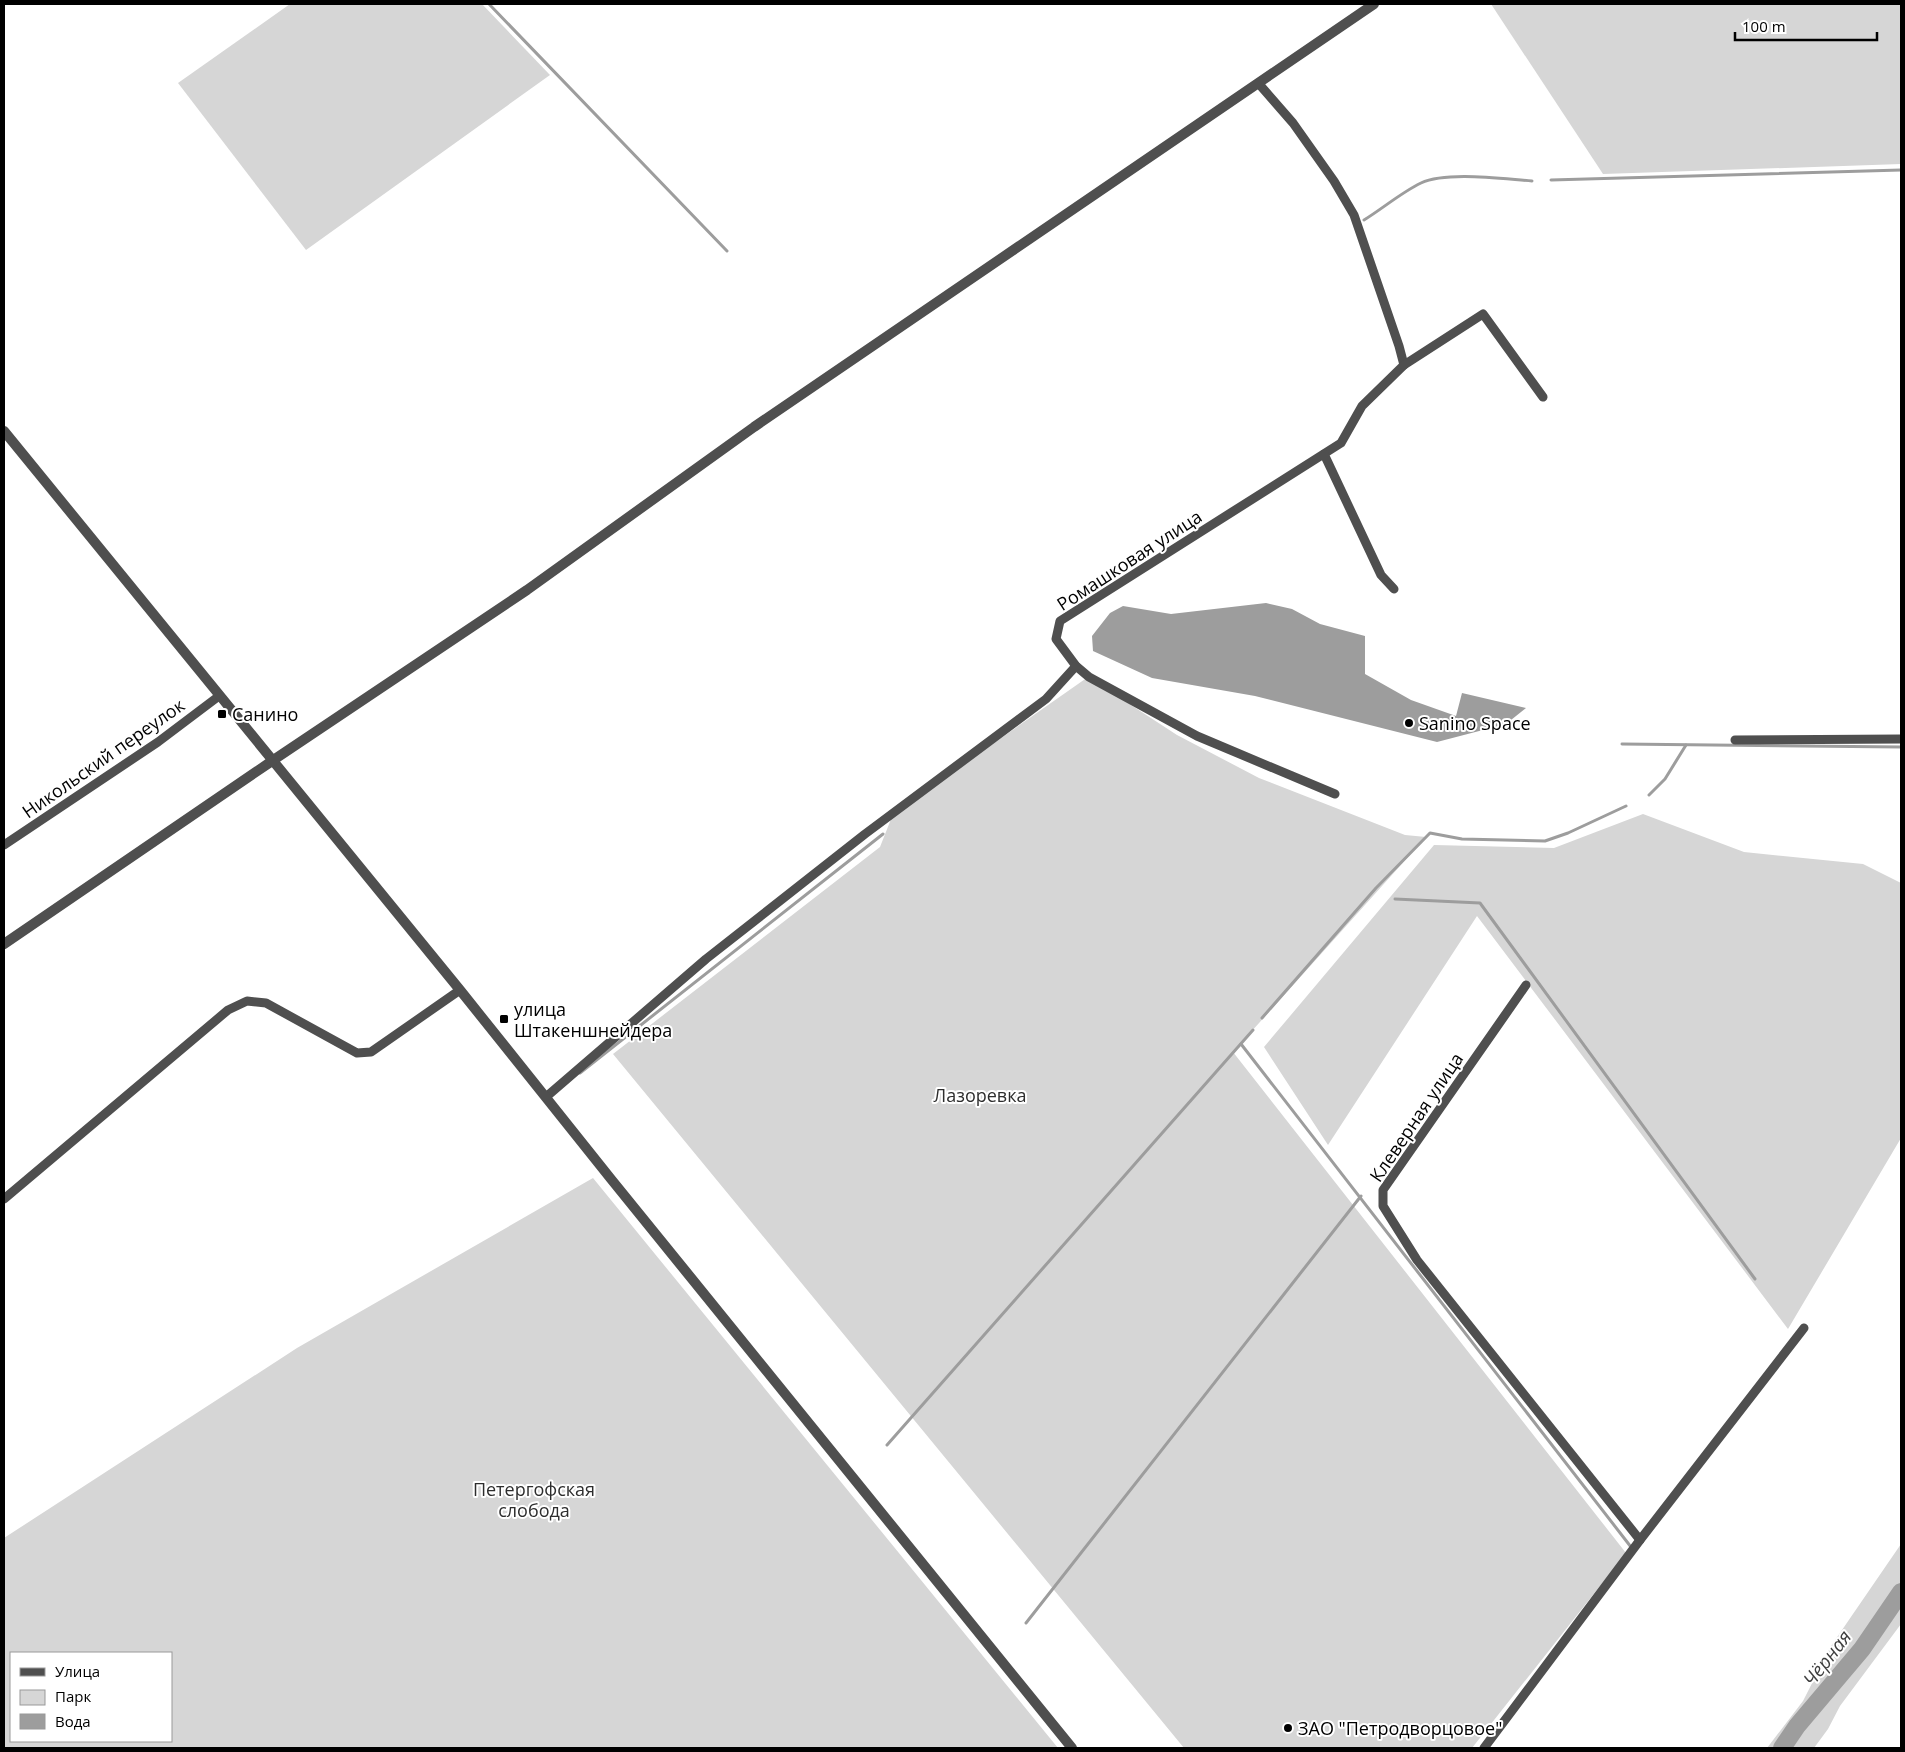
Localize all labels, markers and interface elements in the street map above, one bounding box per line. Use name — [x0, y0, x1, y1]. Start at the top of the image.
scale bar — [1735, 10, 1878, 42]
text: 100 m — [1742, 16, 1786, 36]
street label: Ромашковая улица — [1052, 504, 1206, 616]
street label: Никольский переулок — [17, 692, 190, 823]
place label: Санино — [232, 702, 298, 726]
marker: Санино — [216, 708, 228, 720]
place label: Sanino Space — [1419, 711, 1531, 735]
marker: Sanino Space — [1403, 717, 1415, 729]
place label: улица Штакеншнейдера — [514, 997, 672, 1042]
marker: улица Штакеншнейдера — [498, 1013, 510, 1025]
street label: Клеверная улица — [1364, 1048, 1468, 1186]
park label: Лазоревка — [934, 1083, 1026, 1107]
park label: Петергофская слобода — [473, 1477, 595, 1522]
water label: Чёрная — [1797, 1625, 1857, 1691]
legend — [10, 1652, 172, 1742]
text: Улица — [55, 1661, 100, 1681]
text: Парк — [55, 1686, 91, 1706]
text: Вода — [55, 1711, 91, 1731]
place label: ЗАО "Петродворцовое" — [1298, 1716, 1502, 1740]
marker: ЗАО "Петродворцовое" — [1282, 1722, 1294, 1734]

